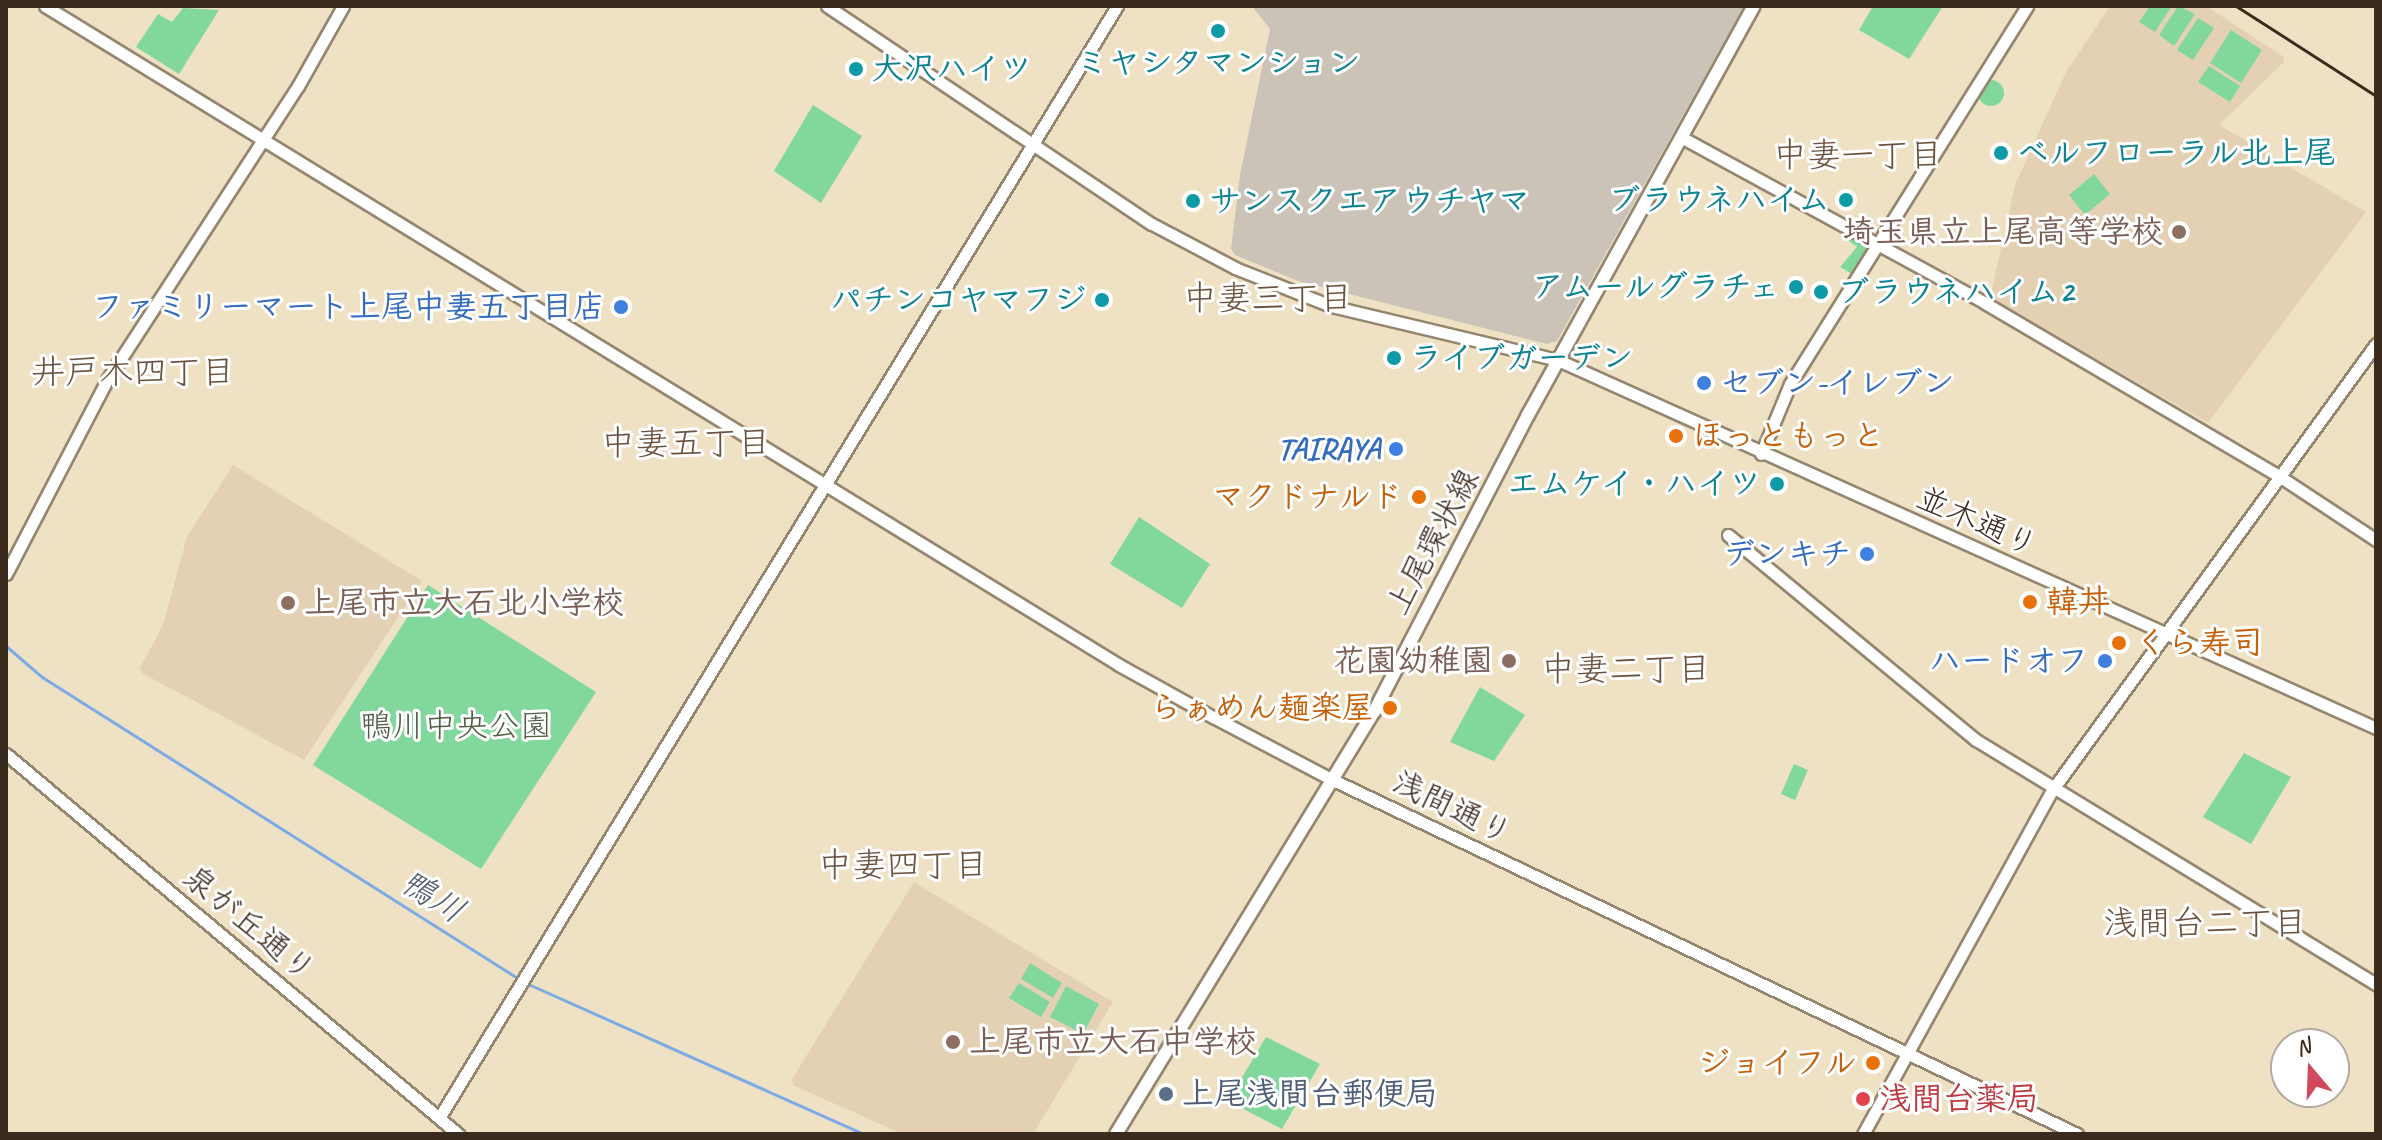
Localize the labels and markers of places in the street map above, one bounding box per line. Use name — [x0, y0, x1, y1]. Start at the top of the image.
marker: ミヤシタマンション — [1209, 22, 1227, 40]
place label: ミヤシタマンション — [1074, 44, 1362, 82]
place label: 大沢ハイツ — [872, 50, 1032, 88]
marker: 大沢ハイツ — [847, 60, 865, 78]
place label: ベルフローラル北上尾 — [2017, 134, 2337, 172]
marker: ベルフローラル北上尾 — [1992, 144, 2010, 162]
place label: ブラウネハイム — [1606, 181, 1830, 219]
place label: サンスクエアウチヤマ — [1209, 182, 1529, 220]
marker: ブラウネハイム — [1837, 191, 1855, 209]
marker: サンスクエアウチヤマ — [1184, 192, 1202, 210]
place label: 埼玉県立上尾高等学校 — [1843, 213, 2163, 251]
marker: 埼玉県立上尾高等学校 — [2170, 223, 2188, 241]
place label: アムールグラチェ — [1525, 268, 1780, 306]
place label: ブラウネハイム2 — [1837, 273, 2075, 311]
marker: アムールグラチェ — [1787, 278, 1805, 296]
place label: パチンコヤマフジ — [830, 281, 1086, 319]
marker: ブラウネハイム2 — [1812, 283, 1830, 301]
place label: ファミリーマート上尾中妻五丁目店 — [93, 288, 605, 326]
marker: パチンコヤマフジ — [1093, 291, 1111, 309]
marker: ファミリーマート上尾中妻五丁目店 — [612, 298, 630, 316]
place label: ライブガーデン — [1410, 339, 1634, 377]
marker: ライブガーデン — [1385, 349, 1403, 367]
place label: セブン-イレブン — [1720, 364, 1954, 402]
marker: セブン-イレブン — [1695, 374, 1713, 392]
place label: ほっともっと — [1692, 417, 1884, 455]
marker: ほっともっと — [1667, 427, 1685, 445]
place label: TAIRAYA — [1277, 430, 1380, 468]
marker: TAIRAYA — [1387, 440, 1405, 458]
place label: エムケイ・ハイツ — [1505, 465, 1761, 503]
marker: エムケイ・ハイツ — [1768, 475, 1786, 493]
place label: マクドナルド — [1211, 478, 1403, 516]
marker: マクドナルド — [1410, 488, 1428, 506]
place label: デンキチ — [1723, 535, 1851, 573]
marker: デンキチ — [1858, 545, 1876, 563]
place label: 韓丼 — [2046, 583, 2110, 621]
place label: 上尾市立大石北小学校 — [304, 584, 624, 622]
marker: 韓丼 — [2021, 593, 2039, 611]
marker: 上尾市立大石北小学校 — [279, 594, 297, 612]
place label: くら寿司 — [2135, 624, 2263, 662]
marker: くら寿司 — [2110, 634, 2128, 652]
place label: 花園幼稚園 — [1333, 642, 1493, 680]
place label: ハードオフ — [1929, 642, 2089, 680]
marker: 花園幼稚園 — [1500, 652, 1518, 670]
marker: ハードオフ — [2096, 652, 2114, 670]
place label: らぁめん麺楽屋 — [1150, 689, 1374, 727]
marker: らぁめん麺楽屋 — [1381, 699, 1399, 717]
place label: 上尾市立大石中学校 — [969, 1023, 1257, 1061]
marker: 上尾市立大石中学校 — [944, 1033, 962, 1051]
place label: ジョイフル — [1697, 1044, 1857, 1082]
marker: ジョイフル — [1864, 1054, 1882, 1072]
place label: 上尾浅間台郵便局 — [1182, 1075, 1438, 1113]
place label: 浅間台薬局 — [1879, 1080, 2039, 1118]
marker: 上尾浅間台郵便局 — [1157, 1085, 1175, 1103]
marker: 浅間台薬局 — [1854, 1090, 1872, 1108]

